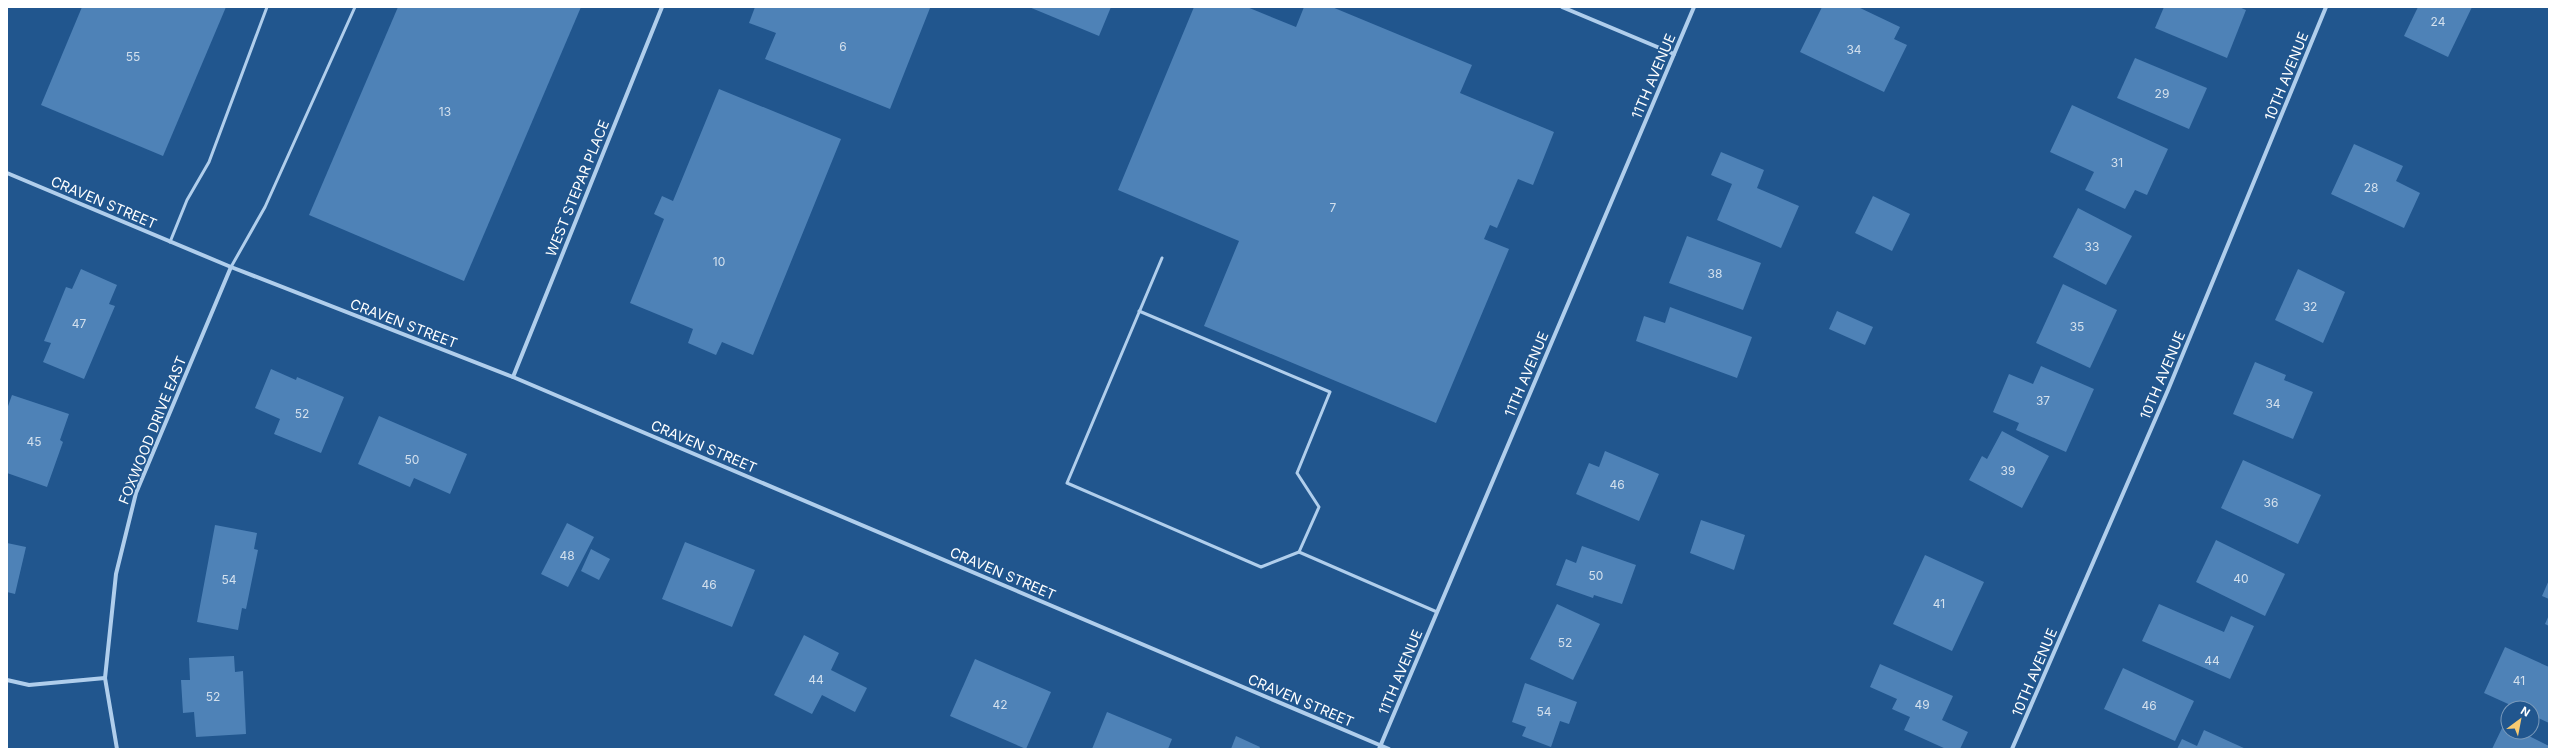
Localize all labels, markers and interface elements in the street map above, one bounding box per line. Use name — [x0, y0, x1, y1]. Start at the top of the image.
house number: 24 — [2431, 14, 2446, 29]
street label: 10TH AVENUE — [2261, 29, 2311, 123]
street label: 11TH AVENUE — [1627, 31, 1679, 121]
house number: 6 — [839, 39, 847, 54]
house number: 34 — [1846, 42, 1862, 57]
house number: 55 — [126, 49, 140, 64]
house number: 29 — [2155, 86, 2169, 101]
house number: 13 — [439, 104, 451, 119]
street label: WEST STEPAR PLACE — [542, 117, 612, 259]
house number: 31 — [2111, 155, 2123, 170]
street label: CRAVEN STREET — [48, 172, 160, 232]
house number: 28 — [2364, 180, 2378, 195]
house number: 7 — [1330, 200, 1337, 215]
house number: 33 — [2085, 239, 2099, 254]
house number: 10 — [713, 254, 725, 269]
house number: 38 — [1708, 266, 1722, 281]
street label: CRAVEN STREET — [348, 295, 460, 351]
house number: 32 — [2303, 299, 2317, 314]
house number: 47 — [72, 316, 86, 331]
house number: 35 — [2070, 319, 2084, 334]
street label: 10TH AVENUE — [2136, 328, 2188, 422]
street label: 11TH AVENUE — [1500, 329, 1552, 419]
street label: FOXWOOD DRIVE EAST — [114, 353, 190, 507]
house number: 37 — [2036, 393, 2050, 408]
house number: 34 — [2265, 396, 2281, 411]
house number: 52 — [295, 406, 309, 421]
street label: CRAVEN STREET — [648, 416, 760, 476]
house number: 45 — [26, 434, 42, 449]
house number: 50 — [405, 452, 419, 467]
house number: 39 — [2001, 463, 2015, 478]
house number: 46 — [1609, 477, 1625, 492]
house number: 36 — [2264, 495, 2278, 510]
street label: CRAVEN STREET — [947, 543, 1059, 603]
house number: 48 — [559, 548, 575, 563]
house number: 50 — [1589, 568, 1603, 583]
house number: 40 — [2233, 571, 2249, 586]
house number: 54 — [221, 572, 237, 587]
house number: 46 — [701, 577, 717, 592]
house number: 41 — [1933, 596, 1945, 611]
street label: 10TH AVENUE — [2008, 625, 2060, 719]
street label: 11TH AVENUE — [1374, 627, 1426, 717]
house number: 52 — [1558, 635, 1572, 650]
house number: 44 — [2204, 653, 2220, 668]
street label: CRAVEN STREET — [1245, 670, 1357, 730]
house number: 44 — [808, 672, 824, 687]
house number: 41 — [2513, 673, 2525, 688]
house number: 52 — [206, 689, 220, 704]
house number: 42 — [992, 697, 1008, 712]
house number: 49 — [1914, 697, 1930, 712]
house number: 46 — [2141, 698, 2157, 713]
north arrow — [2500, 700, 2540, 740]
text: N — [2518, 703, 2533, 720]
house number: 54 — [1536, 704, 1552, 719]

